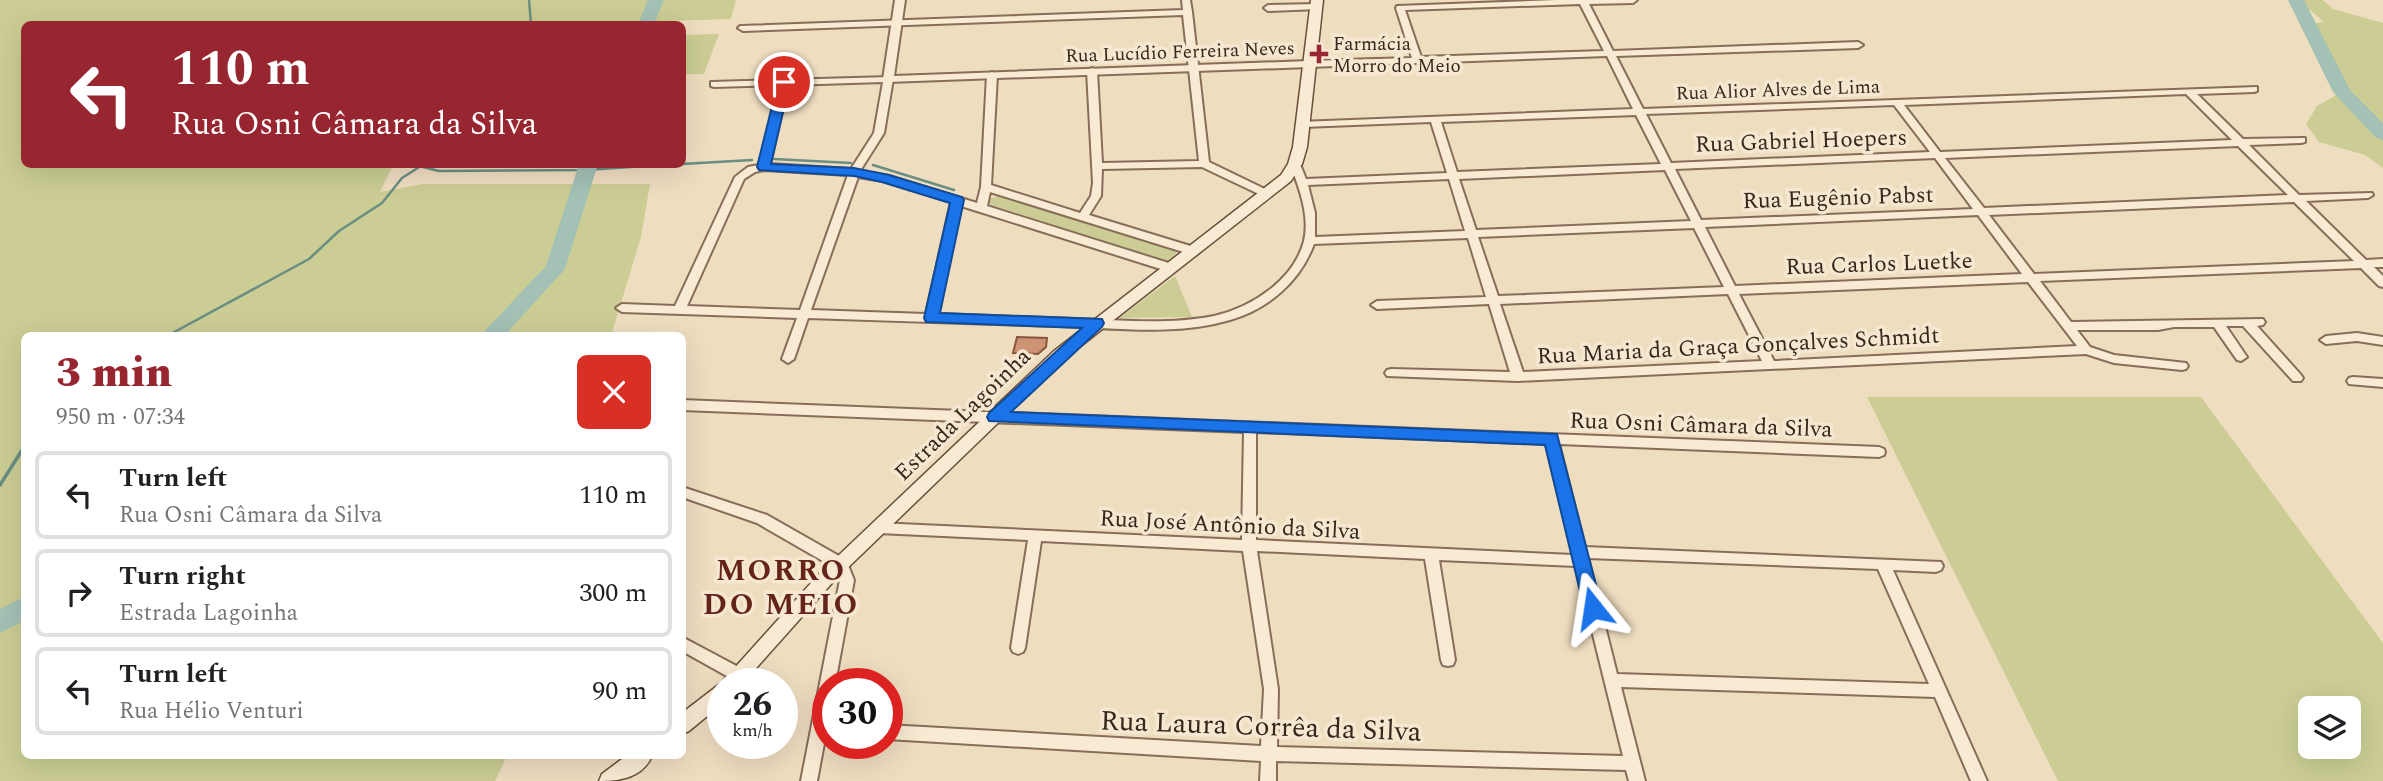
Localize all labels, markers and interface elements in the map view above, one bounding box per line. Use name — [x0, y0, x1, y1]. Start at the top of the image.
place label: Farmácia Morro do Meio — [1333, 30, 1461, 81]
text: 110 m — [171, 32, 310, 107]
street label: Rua Lucídio Ferreira Neves — [1065, 34, 1295, 71]
marker: Farmácia Morro do Meio — [1311, 46, 1327, 62]
icon: left — [56, 49, 147, 140]
pin — [754, 52, 814, 112]
icon: arrive — [765, 63, 803, 101]
street label: Rua Alior Alves de Lima — [1675, 72, 1881, 109]
text: Rua Osni Câmara da Silva — [171, 100, 537, 149]
street label: Rua Gabriel Hoepers — [1694, 120, 1908, 163]
street label: Rua Eugênio Pabst — [1742, 178, 1934, 219]
street label: Rua Carlos Luetke — [1785, 244, 1973, 285]
street label: Rua Maria da Graça Gonçalves Schmidt — [1536, 318, 1940, 375]
street label: Estrada Lagoinha — [886, 340, 1040, 490]
text: 3 min — [56, 342, 172, 405]
button: close — [577, 355, 651, 429]
text: 950 m · 07:34 — [56, 400, 185, 435]
street label: Rua Osni Câmara da Silva — [1569, 403, 1833, 448]
text: Turn left — [119, 458, 227, 498]
text: 110 m — [579, 475, 647, 515]
icon: left — [60, 476, 98, 514]
text: Rua Osni Câmara da Silva — [119, 498, 382, 533]
street label: Rua José Antônio da Silva — [1099, 501, 1361, 550]
district label: MORRO DO MEIO — [703, 548, 859, 628]
text: Turn right — [119, 556, 246, 596]
position arrow — [1556, 571, 1630, 645]
text: 300 m — [579, 573, 647, 613]
icon: right — [60, 574, 98, 612]
text: Estrada Lagoinha — [119, 596, 298, 631]
text: Turn left — [119, 654, 227, 694]
speed limit sign: 30 — [812, 668, 903, 759]
text: 90 m — [592, 671, 647, 711]
icon: left — [60, 672, 98, 710]
text: 26 — [733, 678, 772, 731]
text: Rua Hélio Venturi — [119, 694, 304, 729]
map controls — [2298, 696, 2361, 759]
button: layers — [2298, 696, 2361, 759]
street label: Rua Laura Corrêa da Silva — [1100, 699, 1423, 754]
text: km/h — [732, 717, 773, 744]

